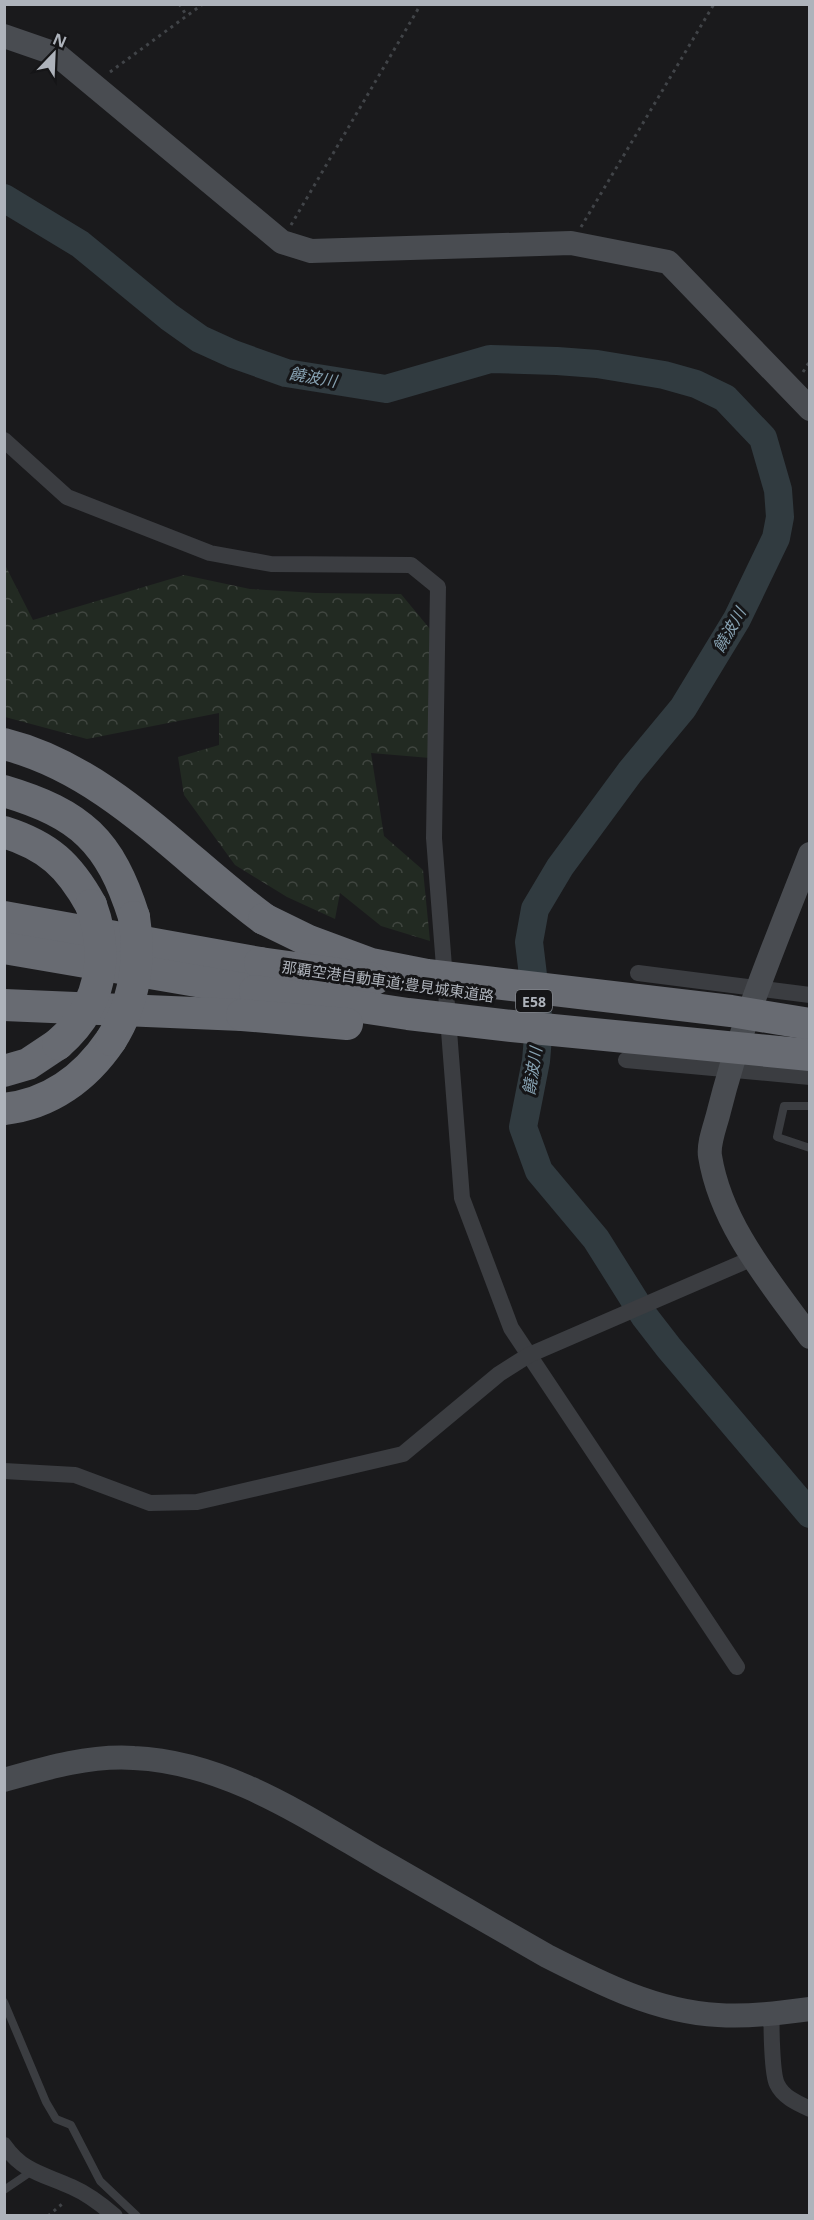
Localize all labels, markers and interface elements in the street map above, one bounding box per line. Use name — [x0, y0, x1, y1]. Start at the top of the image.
north arrow — [24, 24, 84, 84]
text: N — [50, 28, 70, 53]
water label: 饒波川 — [287, 362, 341, 392]
water label: 饒波川 — [707, 602, 752, 656]
street label: 那覇空港自動車道;豊見城東道路 — [281, 956, 495, 1006]
road number: E58 — [516, 990, 552, 1012]
water label: 饒波川 — [517, 1044, 547, 1096]

